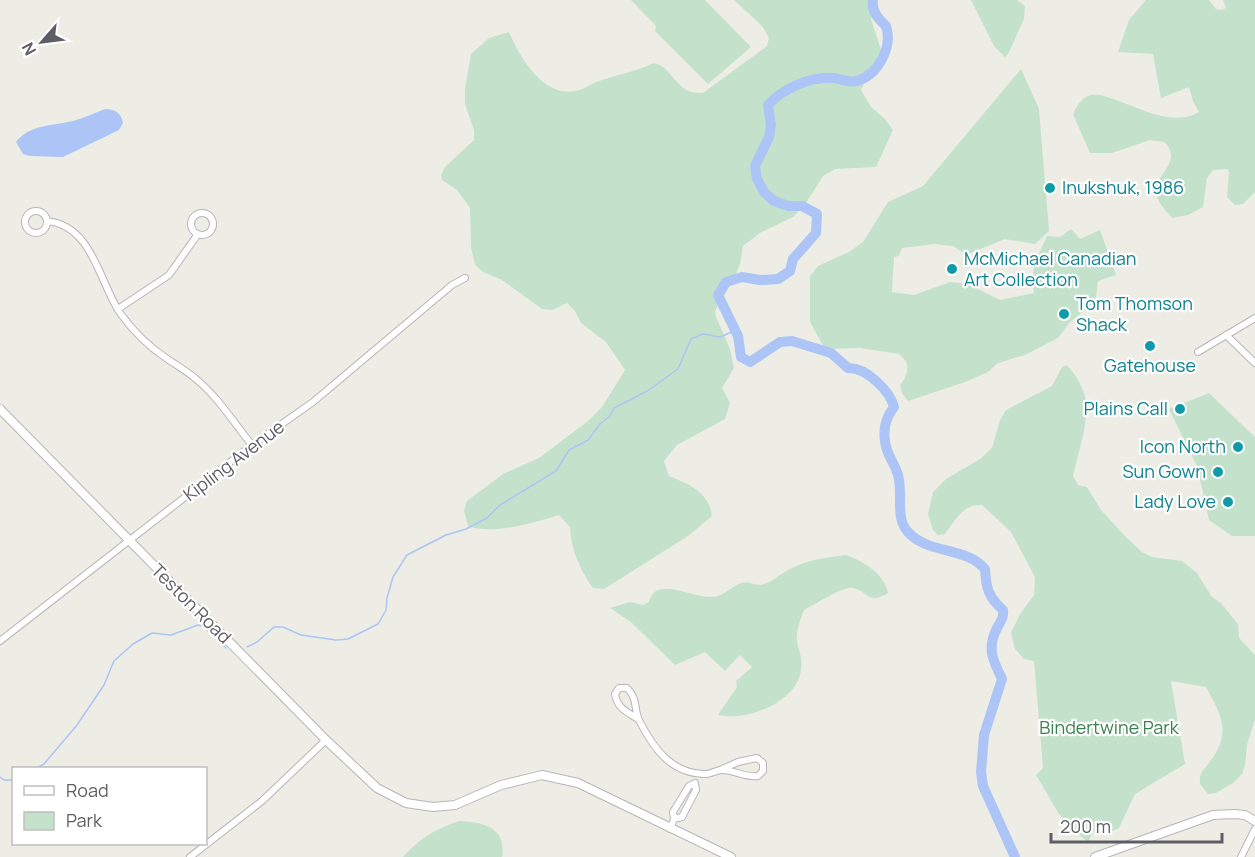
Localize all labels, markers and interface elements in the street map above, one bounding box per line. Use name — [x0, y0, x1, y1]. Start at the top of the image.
north arrow — [12, 12, 72, 72]
text: N — [16, 39, 41, 59]
place label: Inukshuk, 1986 — [1062, 175, 1184, 199]
marker: Inukshuk, 1986 — [1043, 181, 1057, 195]
place label: McMichael Canadian Art Collection — [964, 246, 1137, 291]
marker: McMichael Canadian Art Collection — [945, 262, 959, 276]
place label: Tom Thomson Shack — [1076, 291, 1193, 336]
marker: Tom Thomson Shack — [1057, 307, 1071, 321]
marker: Gatehouse — [1143, 339, 1157, 353]
place label: Gatehouse — [1104, 353, 1196, 377]
place label: Plains Call — [1084, 396, 1168, 420]
marker: Plains Call — [1173, 402, 1187, 416]
street label: Kipling Avenue — [178, 414, 289, 506]
place label: Icon North — [1140, 434, 1226, 458]
marker: Icon North — [1231, 440, 1245, 454]
place label: Sun Gown — [1122, 459, 1206, 483]
marker: Sun Gown — [1211, 465, 1225, 479]
place label: Lady Love — [1134, 489, 1216, 513]
marker: Lady Love — [1221, 495, 1235, 509]
street label: Teston Road — [147, 558, 237, 648]
park label: Bindertwine Park — [1039, 715, 1180, 739]
legend — [12, 767, 207, 845]
text: Road — [66, 778, 109, 802]
scale bar — [1051, 806, 1222, 844]
text: Park — [66, 808, 103, 832]
text: 200 m — [1060, 814, 1111, 838]

